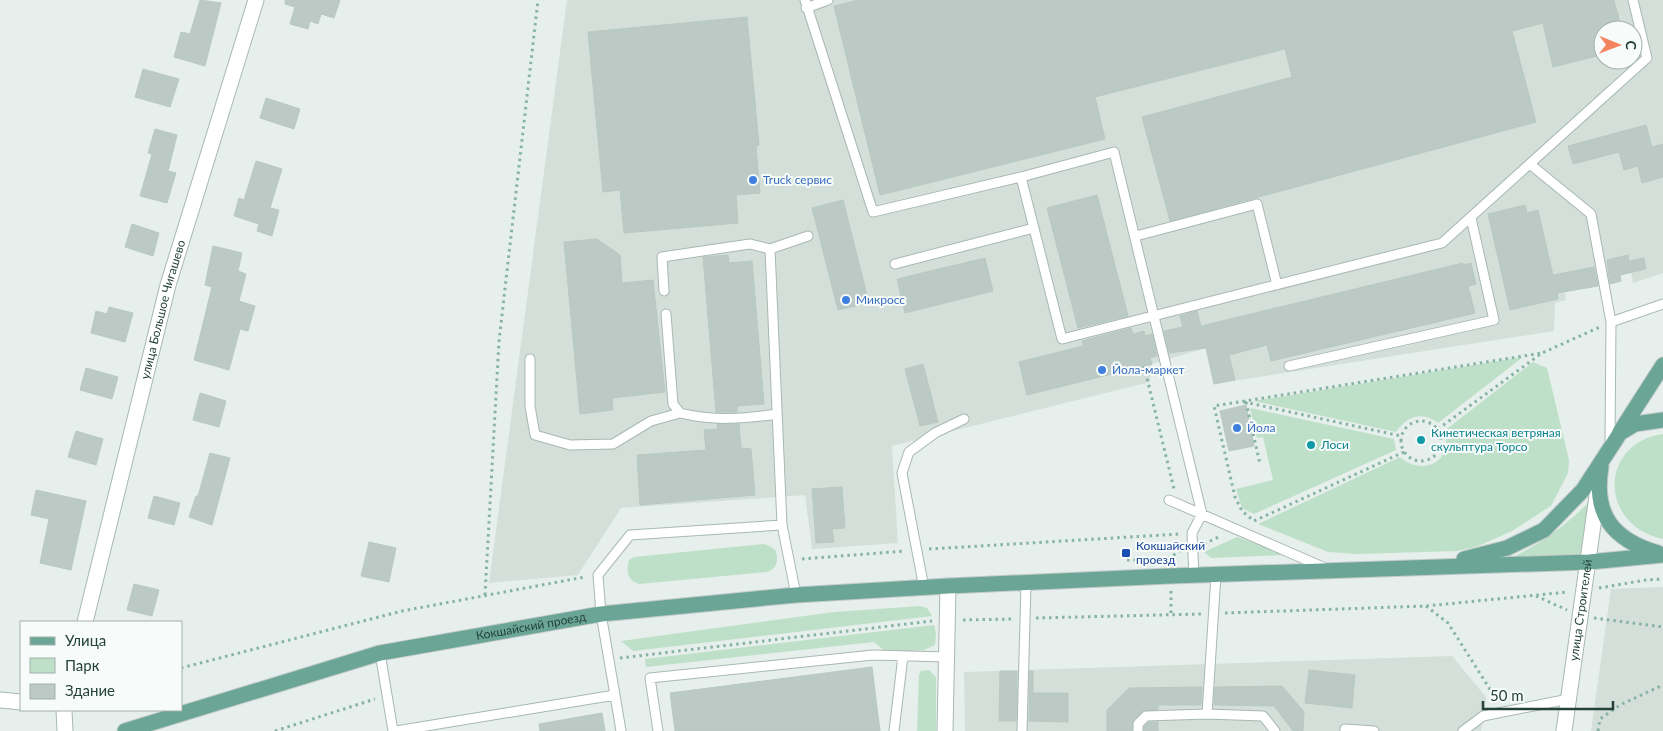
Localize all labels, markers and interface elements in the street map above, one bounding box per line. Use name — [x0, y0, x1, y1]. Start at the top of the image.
north arrow — [1593, 20, 1643, 70]
text: С — [1623, 40, 1640, 51]
place label: Truck сервис — [763, 172, 832, 187]
marker: Truck сервис — [747, 174, 759, 186]
street label: улица Большое Чигашево — [137, 238, 189, 381]
place label: Микросс — [856, 292, 905, 307]
marker: Микросс — [840, 294, 852, 306]
place label: Йола-маркет — [1112, 362, 1184, 377]
marker: Йола-маркет — [1096, 364, 1108, 376]
place label: Йола — [1247, 420, 1276, 435]
marker: Йола — [1231, 422, 1243, 434]
place label: Кинетическая ветряная скульптура Торсо — [1431, 425, 1561, 454]
marker: Кинетическая ветряная скульптура Торсо — [1415, 434, 1427, 446]
place label: Лоси — [1320, 437, 1349, 452]
marker: Лоси — [1305, 439, 1317, 451]
place label: Кокшайский проезд — [1136, 538, 1205, 567]
marker: Кокшайский проезд — [1120, 547, 1132, 559]
street label: улица Строителей — [1566, 558, 1595, 662]
street label: Кокшайский проезд — [475, 609, 588, 643]
legend — [20, 621, 182, 711]
text: Улица — [65, 631, 106, 649]
text: Парк — [65, 656, 100, 674]
scale bar — [1483, 678, 1613, 710]
text: Здание — [65, 681, 115, 699]
text: 50 m — [1490, 686, 1524, 704]

